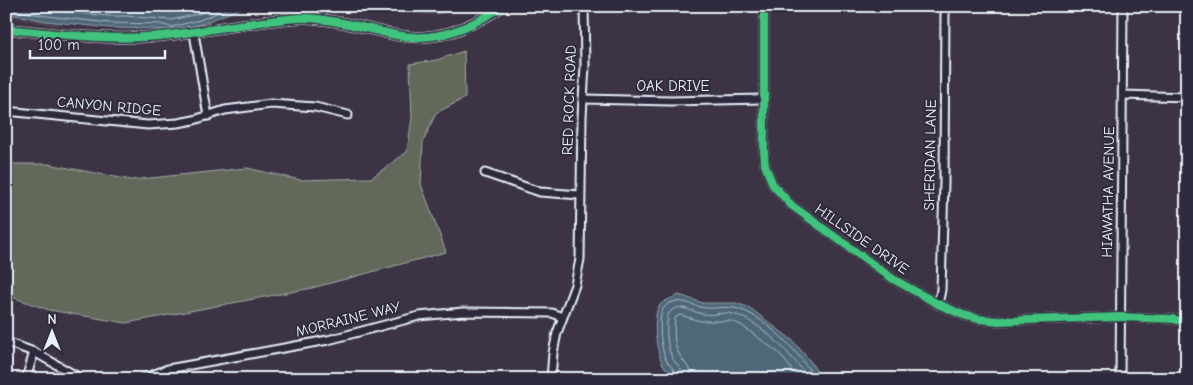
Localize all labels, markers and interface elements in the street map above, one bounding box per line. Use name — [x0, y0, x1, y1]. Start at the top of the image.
scale bar — [30, 28, 165, 60]
text: 100 m — [38, 36, 80, 54]
street label: RED ROCK ROAD — [558, 45, 580, 155]
street label: OAK DRIVE — [636, 77, 710, 95]
street label: CANYON RIDGE — [56, 92, 162, 120]
street label: SHERIDAN LANE — [920, 99, 940, 211]
street label: HIAWATHA AVENUE — [1098, 126, 1118, 258]
street label: HILLSIDE DRIVE — [811, 200, 913, 278]
street label: MORRAINE WAY — [294, 297, 402, 341]
north arrow — [28, 308, 78, 358]
text: N — [47, 311, 57, 328]

